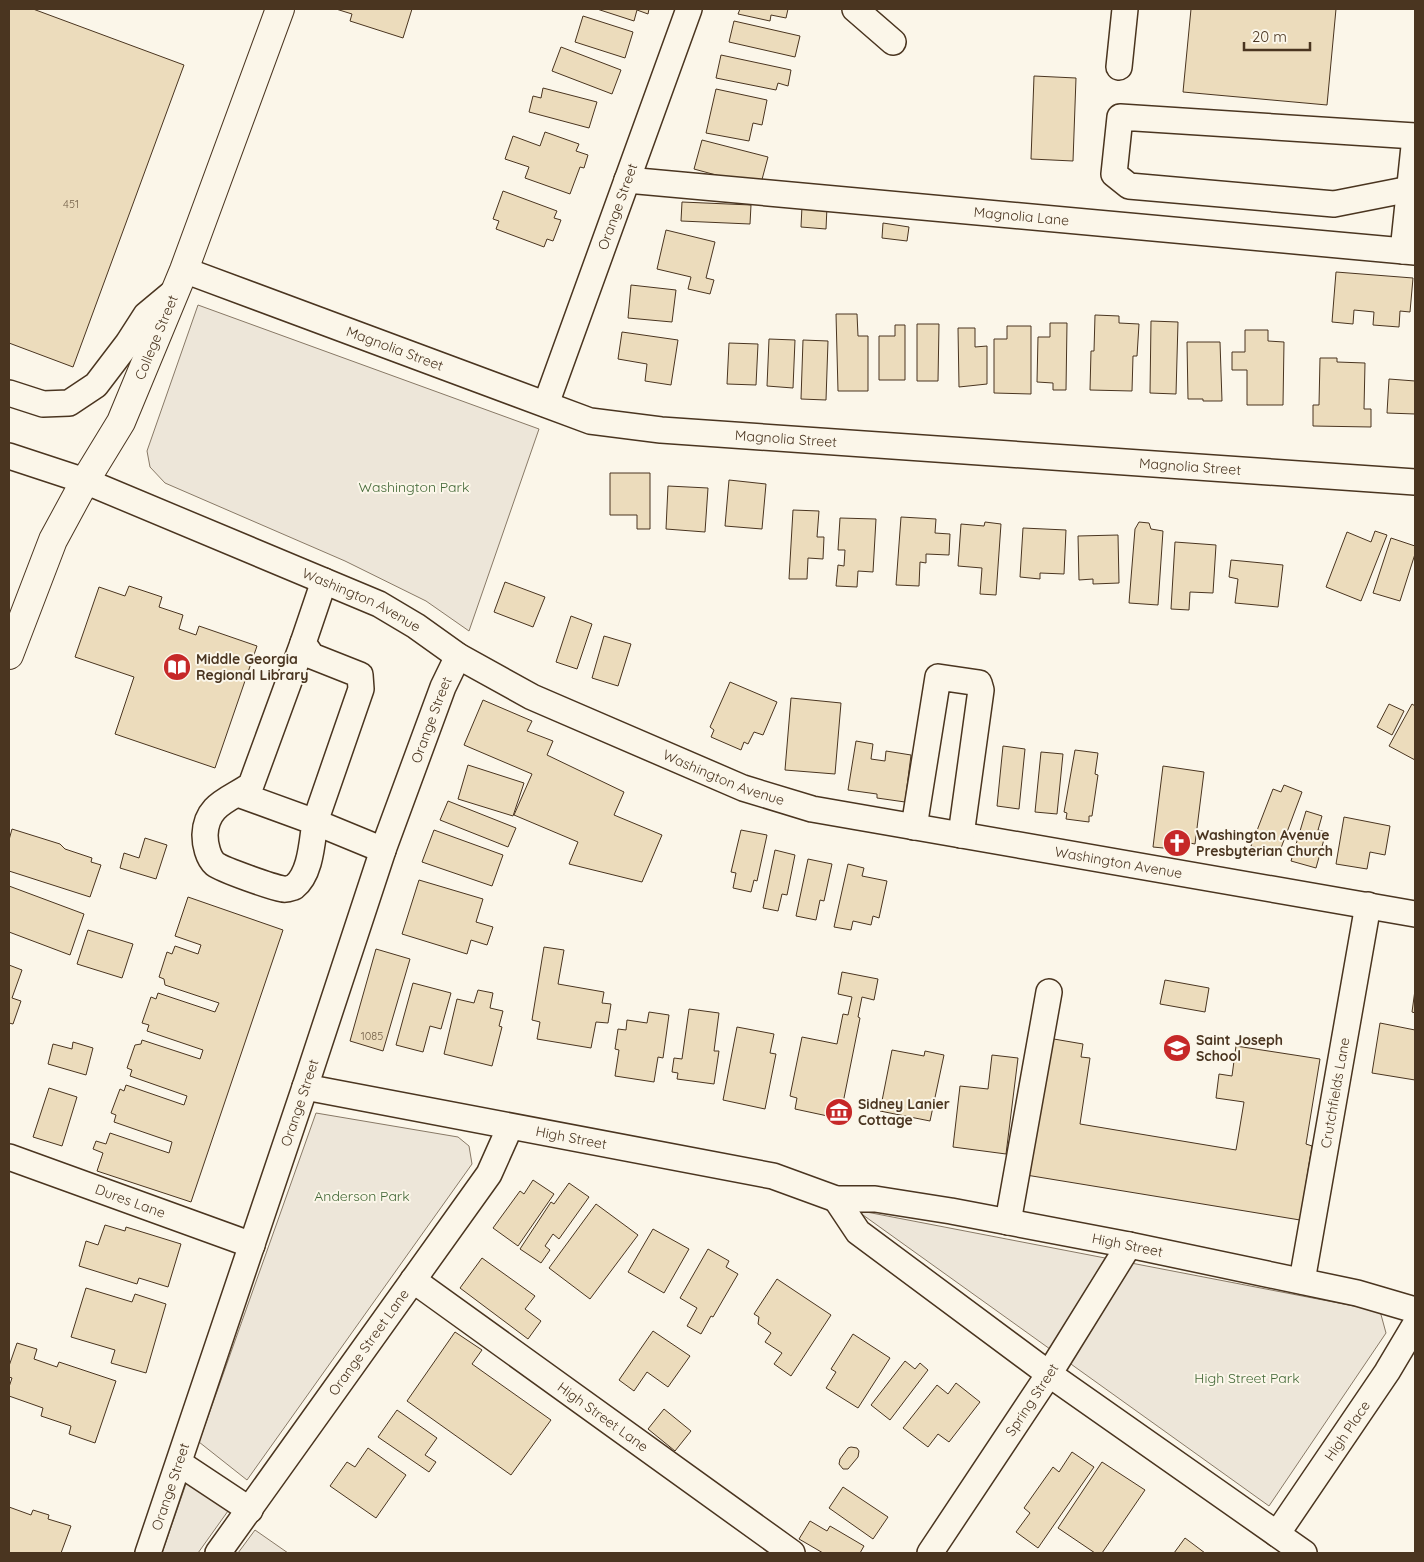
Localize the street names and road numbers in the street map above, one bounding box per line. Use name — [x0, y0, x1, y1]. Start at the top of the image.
street label: Orange Street — [594, 160, 642, 252]
street label: Magnolia Lane — [973, 203, 1070, 229]
street label: College Street — [130, 292, 182, 383]
street label: Magnolia Street — [344, 322, 446, 375]
street label: Magnolia Street — [734, 426, 838, 451]
street label: Magnolia Street — [1138, 454, 1242, 479]
street label: Washington Avenue — [300, 564, 424, 636]
street label: Orange Street — [407, 673, 456, 766]
street label: Washington Avenue — [660, 746, 787, 809]
street label: Washington Avenue — [1053, 842, 1184, 882]
street label: Crutchfields Lane — [1316, 1036, 1354, 1150]
street label: Orange Street — [277, 1057, 323, 1149]
street label: High Street — [534, 1122, 608, 1153]
street label: Dures Lane — [93, 1180, 168, 1222]
street label: High Street — [1090, 1229, 1165, 1261]
street label: Orange Street Lane — [324, 1285, 413, 1399]
street label: Spring Street — [1001, 1360, 1063, 1440]
street label: High Street Lane — [554, 1378, 652, 1456]
street label: High Place — [1320, 1397, 1374, 1464]
street label: Orange Street — [147, 1440, 193, 1533]

